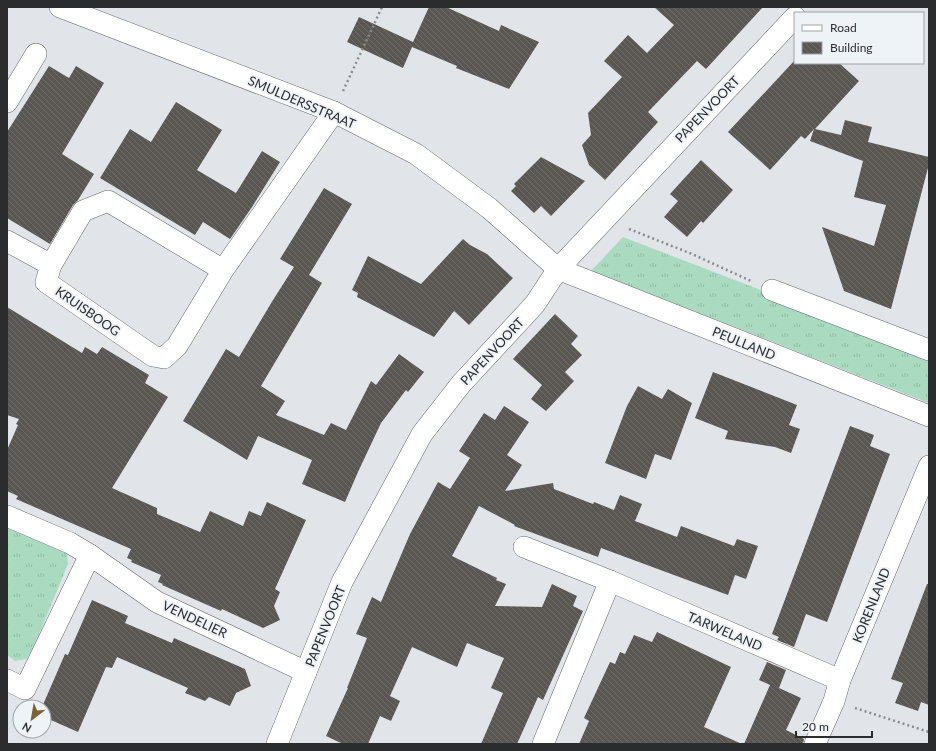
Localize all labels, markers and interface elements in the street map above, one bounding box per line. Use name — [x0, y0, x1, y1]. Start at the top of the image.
legend — [794, 12, 924, 64]
text: Road — [830, 20, 857, 35]
text: Building — [830, 40, 873, 55]
street label: SMULDERSSTRAAT — [246, 72, 358, 132]
street label: PAPENVOORT — [671, 72, 743, 146]
street label: KRUISBOOG — [52, 283, 124, 339]
street label: PAPENVOORT — [457, 314, 527, 388]
street label: PEULLAND — [710, 323, 778, 363]
street label: KORENLAND — [849, 565, 893, 645]
street label: PAPENVOORT — [301, 583, 349, 669]
street label: VENDELIER — [160, 597, 231, 641]
street label: TARWELAND — [685, 608, 765, 654]
north arrow — [12, 699, 52, 739]
scale bar — [796, 713, 872, 739]
text: 20 m — [802, 719, 829, 734]
text: N — [20, 720, 34, 736]

